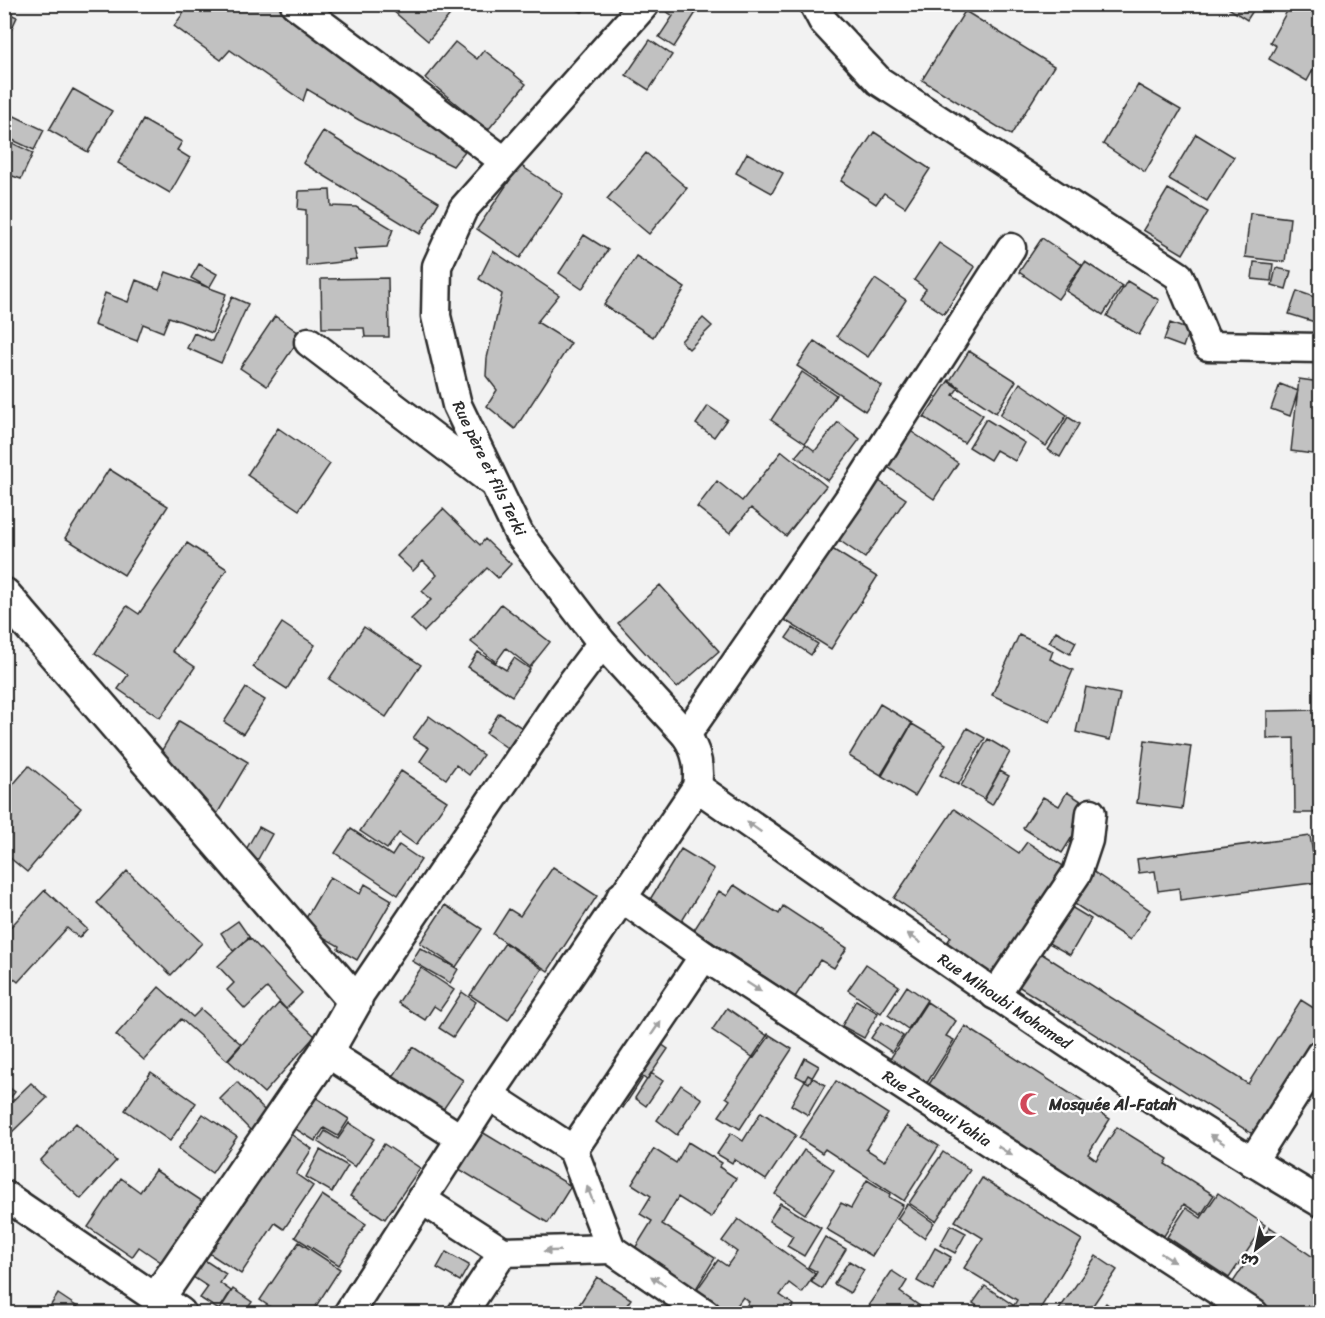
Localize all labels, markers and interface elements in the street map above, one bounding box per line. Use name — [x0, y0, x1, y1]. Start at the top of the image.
street label: Rue père et fils Terki — [444, 395, 535, 541]
one-way arrow — [746, 822, 762, 833]
one-way arrow — [906, 933, 922, 944]
street label: Rue Mihoubi Mohamed — [932, 945, 1079, 1058]
one-way arrow — [745, 982, 762, 993]
one-way arrow — [650, 1020, 662, 1036]
street label: Rue Zouaoui Yahia — [876, 1062, 998, 1155]
place label: Mosquée Al-Fatah — [1048, 1090, 1177, 1119]
mosque icon: Mosquée Al-Fatah — [1018, 1091, 1044, 1117]
one-way arrow — [1208, 1133, 1225, 1144]
one-way arrow — [997, 1145, 1013, 1156]
one-way arrow — [585, 1185, 594, 1203]
north arrow — [1226, 1219, 1286, 1279]
text: ش — [1233, 1244, 1263, 1278]
one-way arrow — [543, 1246, 562, 1255]
one-way arrow — [1160, 1252, 1177, 1263]
one-way arrow — [651, 1275, 667, 1287]

